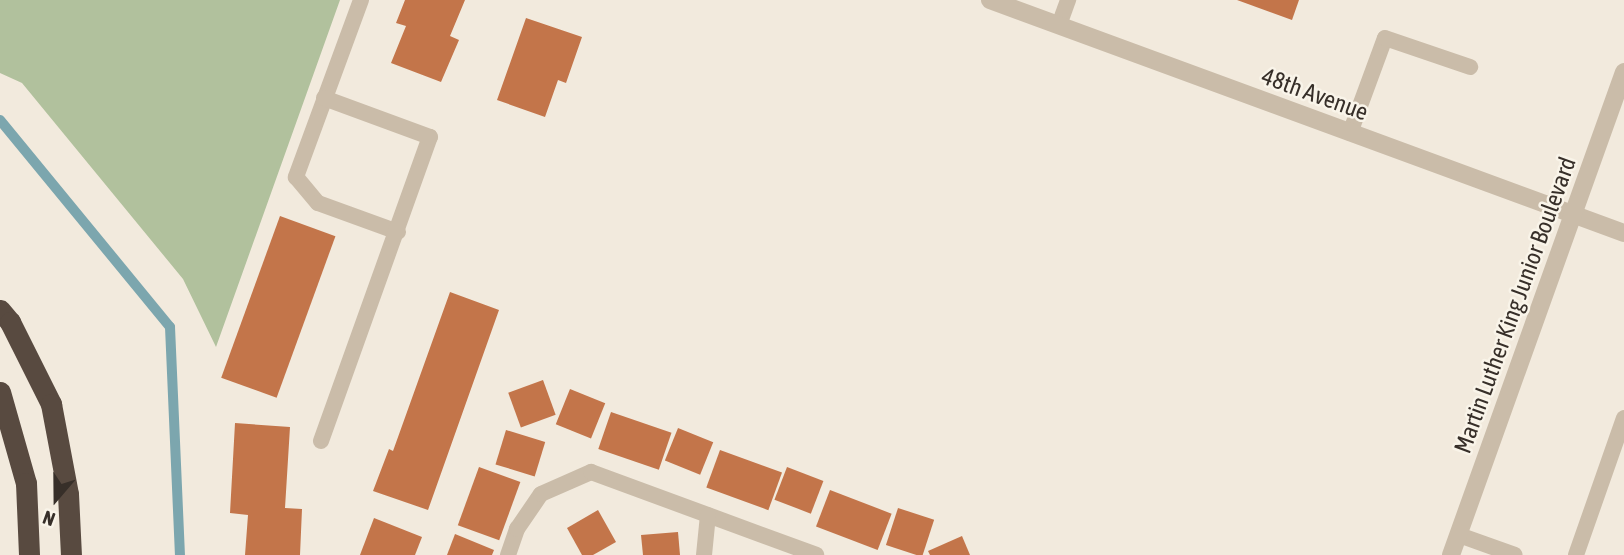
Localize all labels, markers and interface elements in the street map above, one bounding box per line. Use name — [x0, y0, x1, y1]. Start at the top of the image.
street label: 48th Avenue — [1258, 62, 1372, 126]
street label: Martin Luther King Junior Boulevard — [1448, 153, 1582, 457]
north arrow — [21, 464, 91, 534]
text: N — [40, 506, 58, 531]

